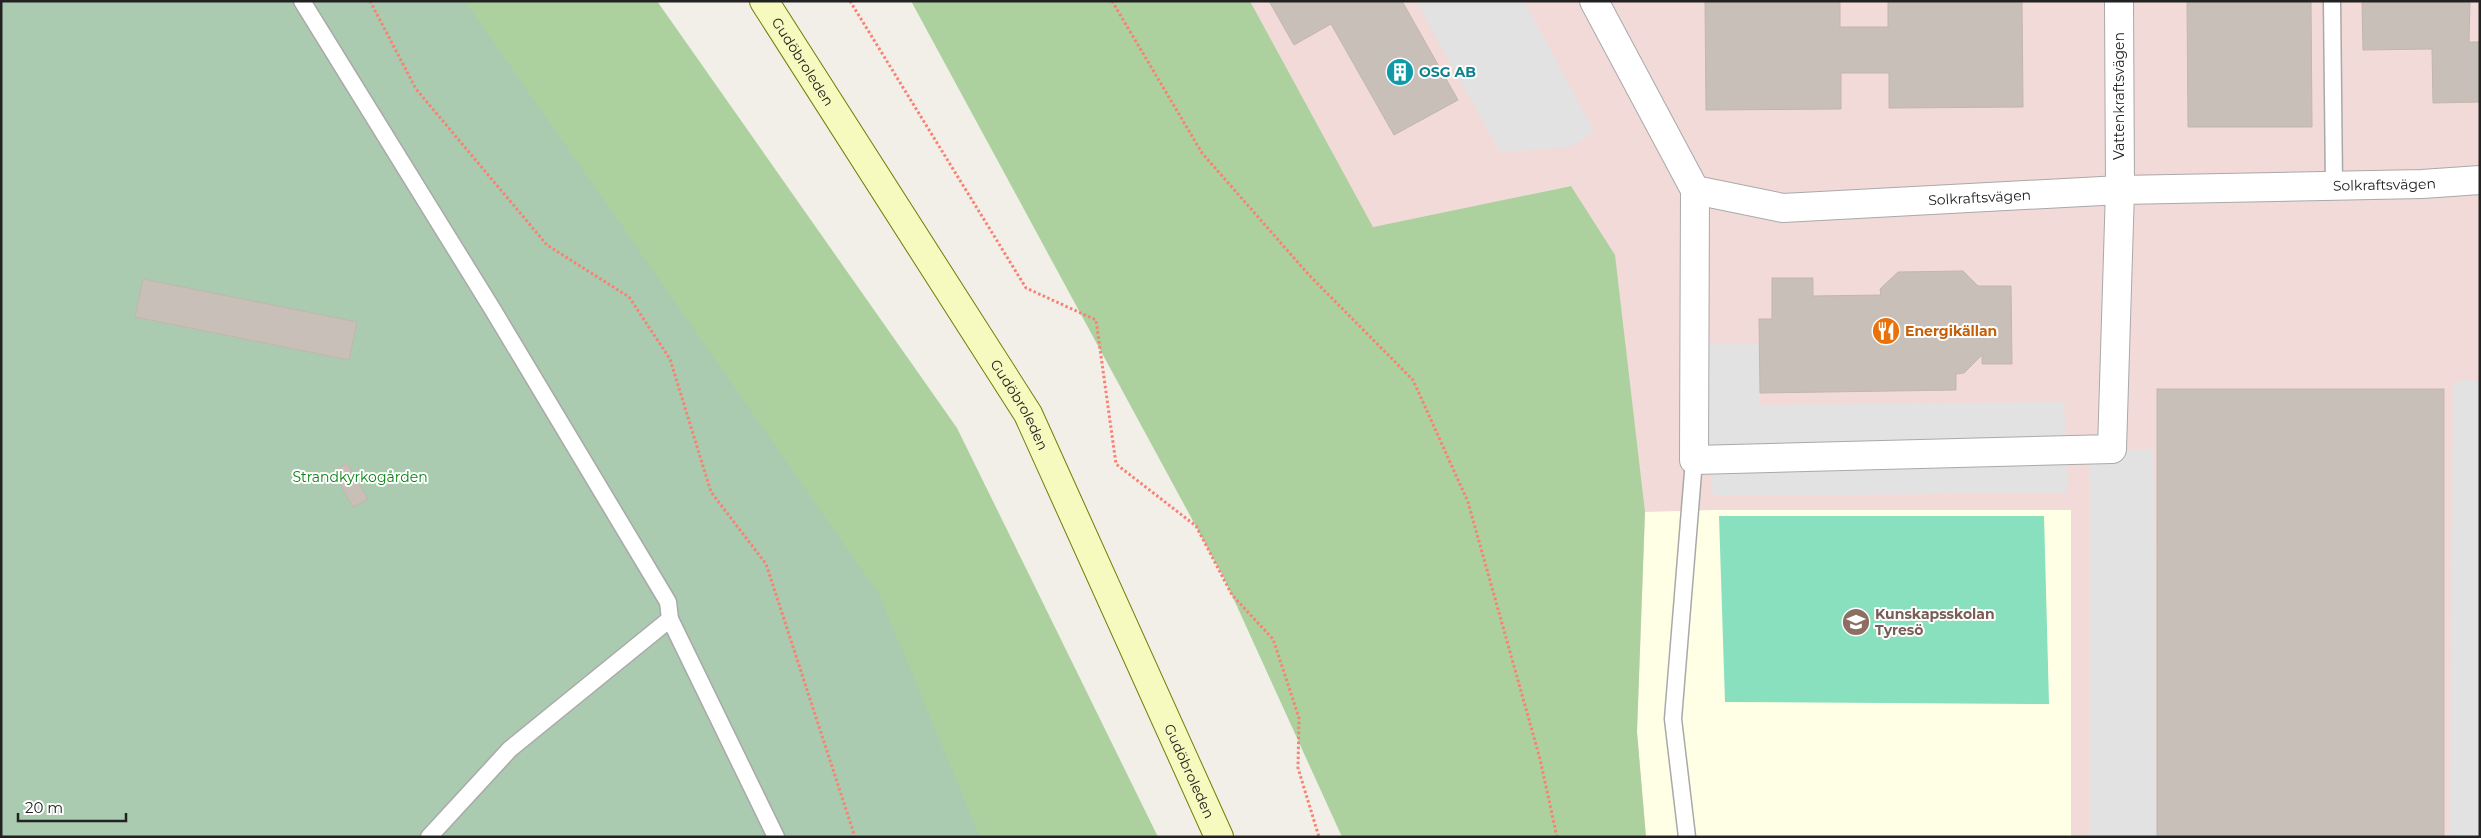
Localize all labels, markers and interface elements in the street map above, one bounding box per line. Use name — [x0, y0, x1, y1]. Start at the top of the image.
street label: Gudöbroleden — [768, 14, 838, 109]
street label: Vattenkraftsvägen — [2110, 32, 2128, 160]
building icon: OSG AB — [1385, 57, 1415, 87]
place label: OSG AB — [1419, 63, 1476, 81]
street label: Solkraftsvägen — [2333, 174, 2436, 195]
street label: Solkraftsvägen — [1928, 186, 2032, 209]
restaurant icon: Energikällan — [1871, 316, 1901, 346]
place label: Energikällan — [1905, 322, 1997, 340]
street label: Gudöbroleden — [986, 356, 1052, 453]
park label: Strandkyrkogården — [292, 468, 428, 486]
place label: Kunskapsskolan Tyresö — [1875, 605, 1995, 639]
school or university icon: Kunskapsskolan Tyresö — [1841, 607, 1871, 637]
street label: Gudöbroleden — [1160, 721, 1218, 821]
scale bar — [18, 790, 125, 822]
text: 20 m — [25, 798, 63, 817]

